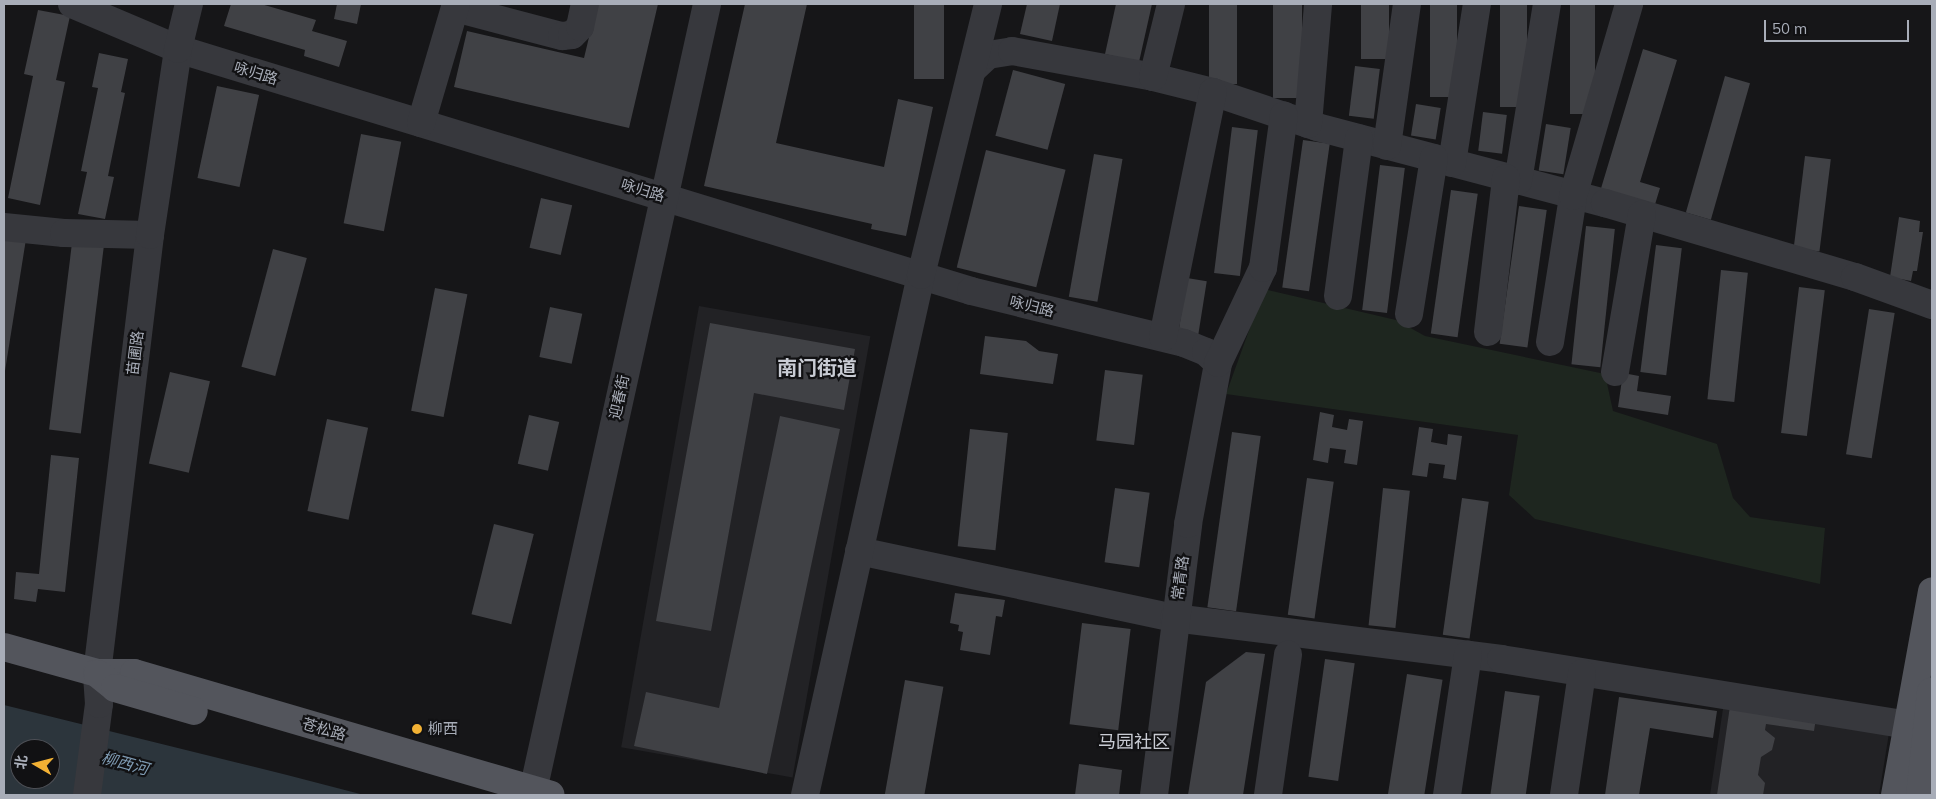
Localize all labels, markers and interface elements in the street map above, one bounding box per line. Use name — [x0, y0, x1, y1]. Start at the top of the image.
scale bar — [1766, 10, 1911, 42]
text: 50 m — [1772, 19, 1807, 38]
street label: 咏归路 — [232, 58, 280, 88]
street label: 咏归路 — [619, 175, 667, 205]
street label: 咏归路 — [1008, 292, 1056, 320]
street label: 苗圃路 — [123, 330, 147, 376]
district label: 南门街道 — [777, 355, 857, 379]
street label: 迎春街 — [606, 373, 632, 421]
street label: 常青路 — [1168, 554, 1192, 602]
street label: 苍松路 — [300, 714, 348, 744]
place label: 柳西 — [428, 720, 458, 738]
marker: 柳西 — [410, 722, 424, 736]
district label: 马园社区 — [1098, 731, 1170, 753]
north arrow — [10, 739, 60, 789]
water label: 柳西河 — [99, 748, 151, 778]
text: 北 — [11, 754, 31, 770]

